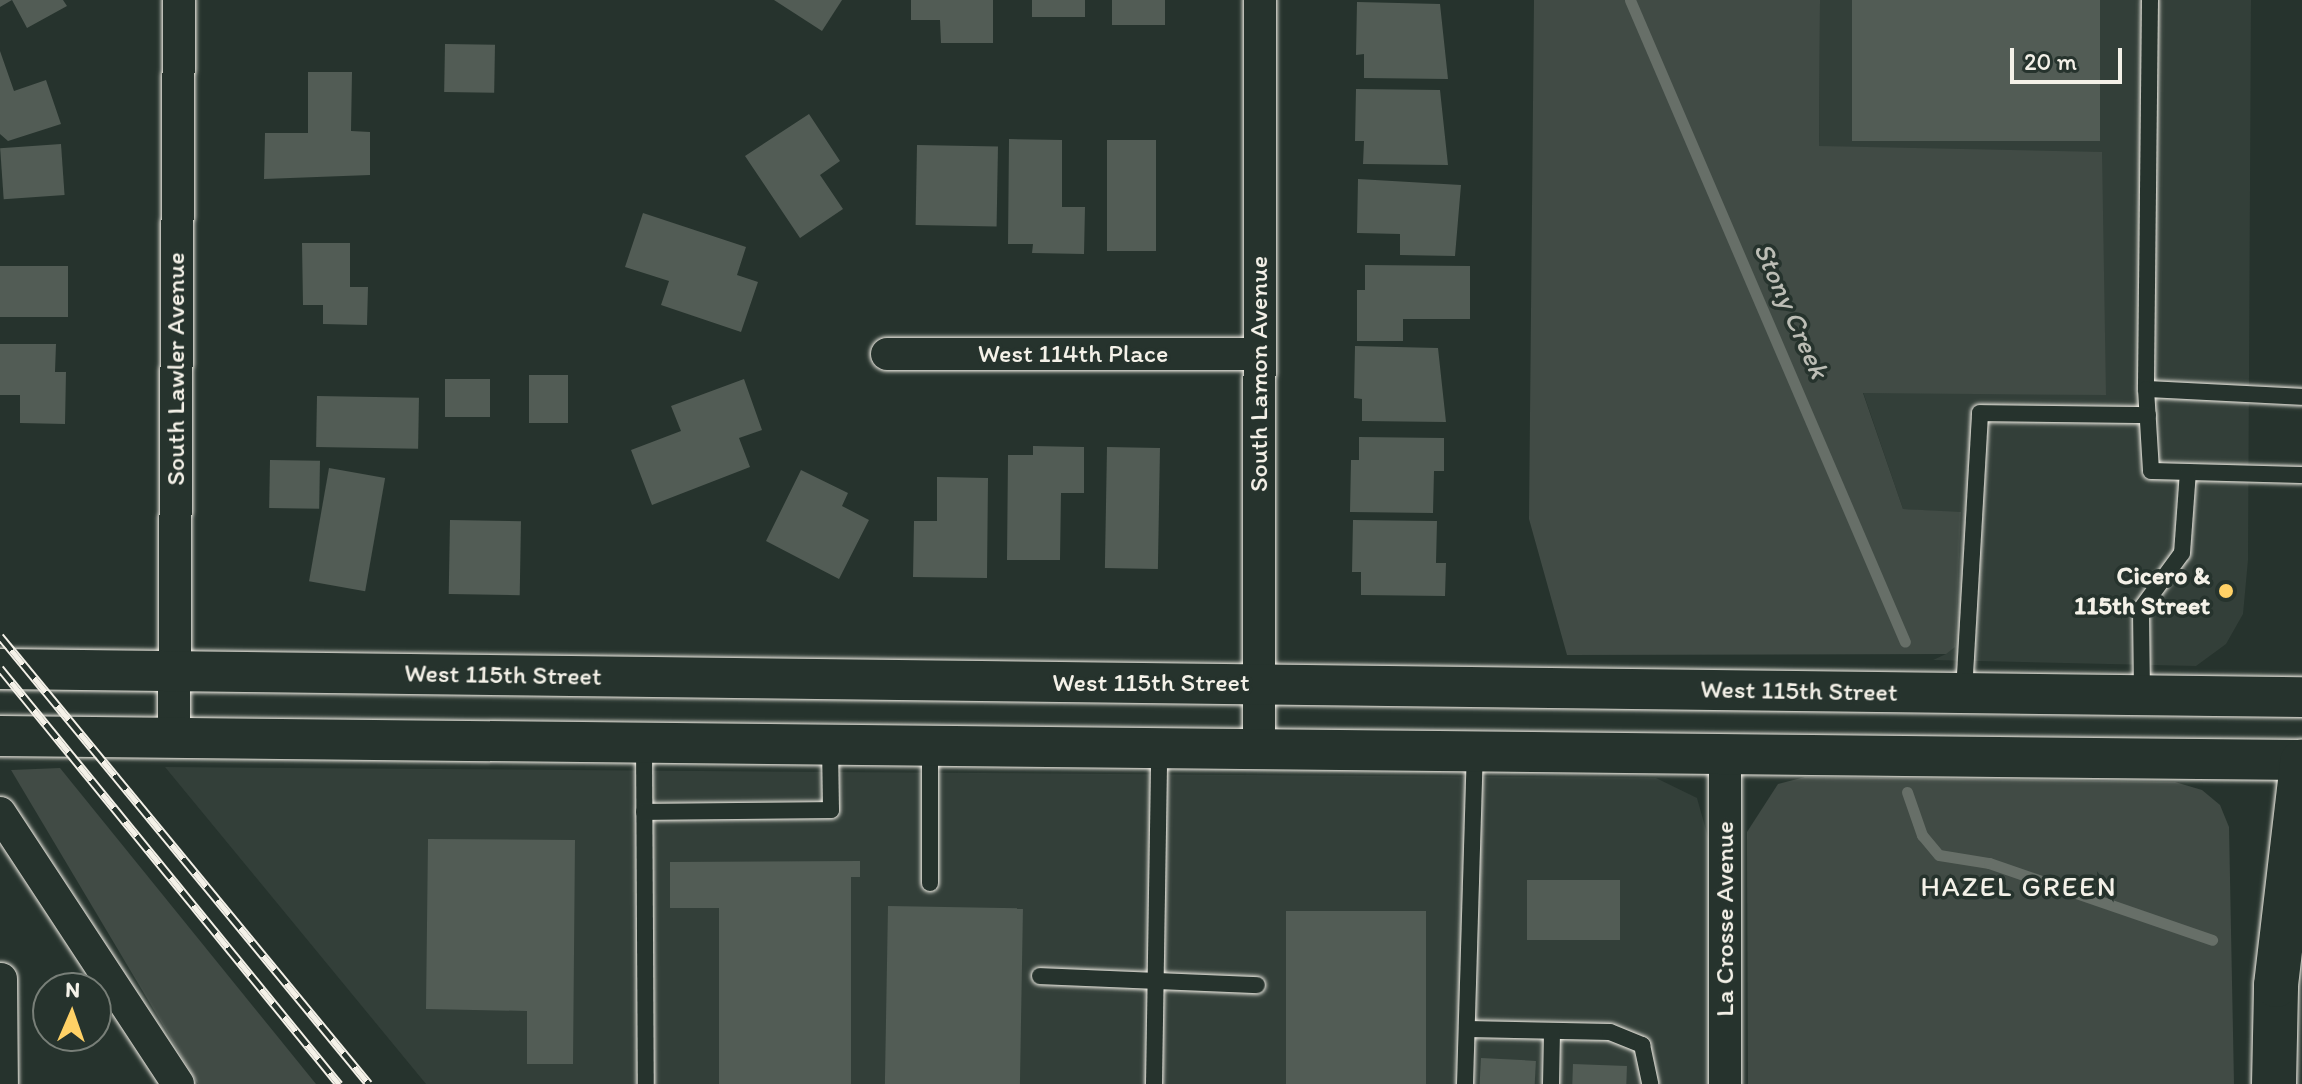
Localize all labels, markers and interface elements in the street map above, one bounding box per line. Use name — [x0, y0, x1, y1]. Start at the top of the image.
scale bar — [2014, 32, 2126, 82]
text: 20 m — [2024, 47, 2077, 76]
water label: Stony Creek — [1747, 237, 1837, 383]
street label: South Lawler Avenue — [160, 253, 192, 485]
street label: South Lamon Avenue — [1243, 257, 1275, 491]
street label: West 114th Place — [978, 338, 1168, 370]
place label: Cicero & 115th Street — [2075, 560, 2210, 622]
marker: Cicero & 115th Street — [2217, 582, 2235, 600]
street label: West 115th Street — [405, 658, 601, 692]
street label: West 115th Street — [1053, 667, 1249, 699]
street label: West 115th Street — [1701, 674, 1897, 708]
street label: La Crosse Avenue — [1709, 821, 1741, 1017]
district label: HAZEL GREEN — [1920, 869, 2118, 903]
north arrow — [32, 972, 112, 1052]
text: N — [65, 976, 81, 1003]

